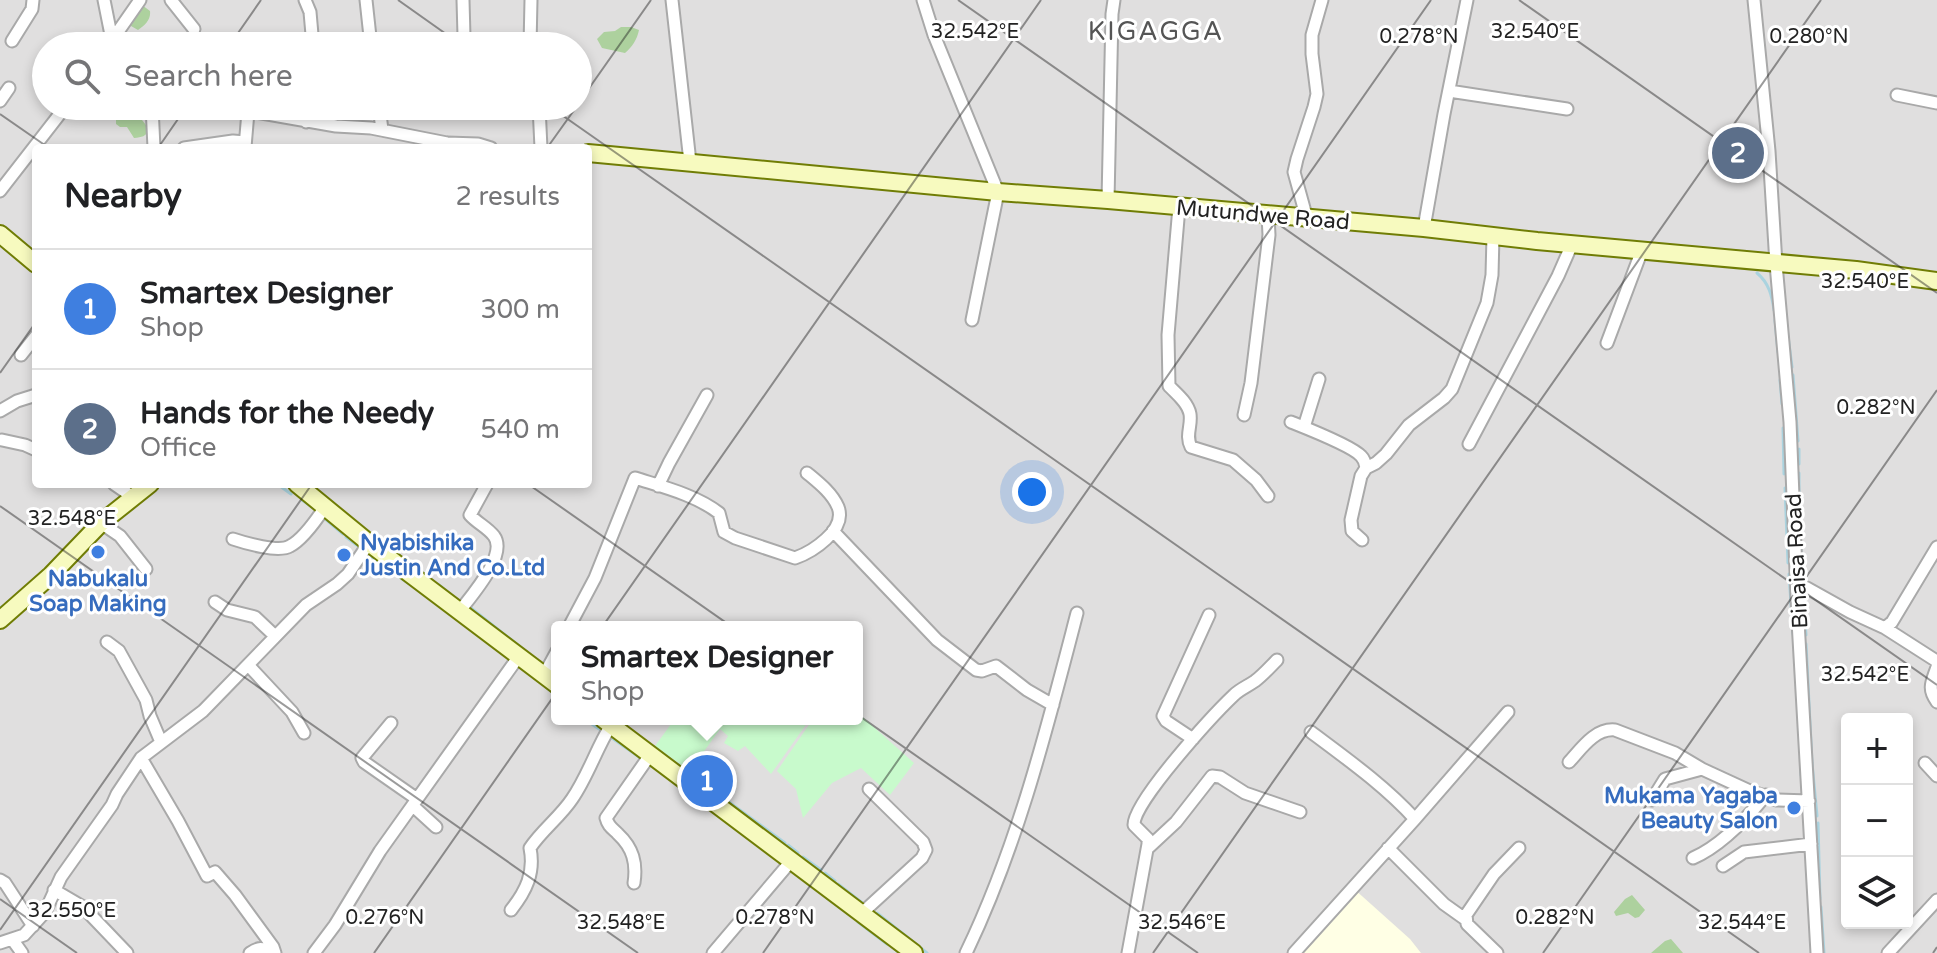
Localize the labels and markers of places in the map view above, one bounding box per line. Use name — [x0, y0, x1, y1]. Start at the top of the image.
pin: 2 — [1712, 123, 1764, 183]
place label: Nyabishika Justin And Co.Ltd — [359, 530, 545, 581]
marker: Nabukalu Soap Making — [89, 543, 107, 561]
marker: Nyabishika Justin And Co.Ltd — [335, 546, 353, 564]
place label: Nabukalu Soap Making — [29, 566, 167, 617]
pin: 1 — [681, 751, 733, 811]
place label: Mukama Yagaba Beauty Salon — [1604, 783, 1778, 834]
marker: Mukama Yagaba Beauty Salon — [1785, 799, 1803, 817]

